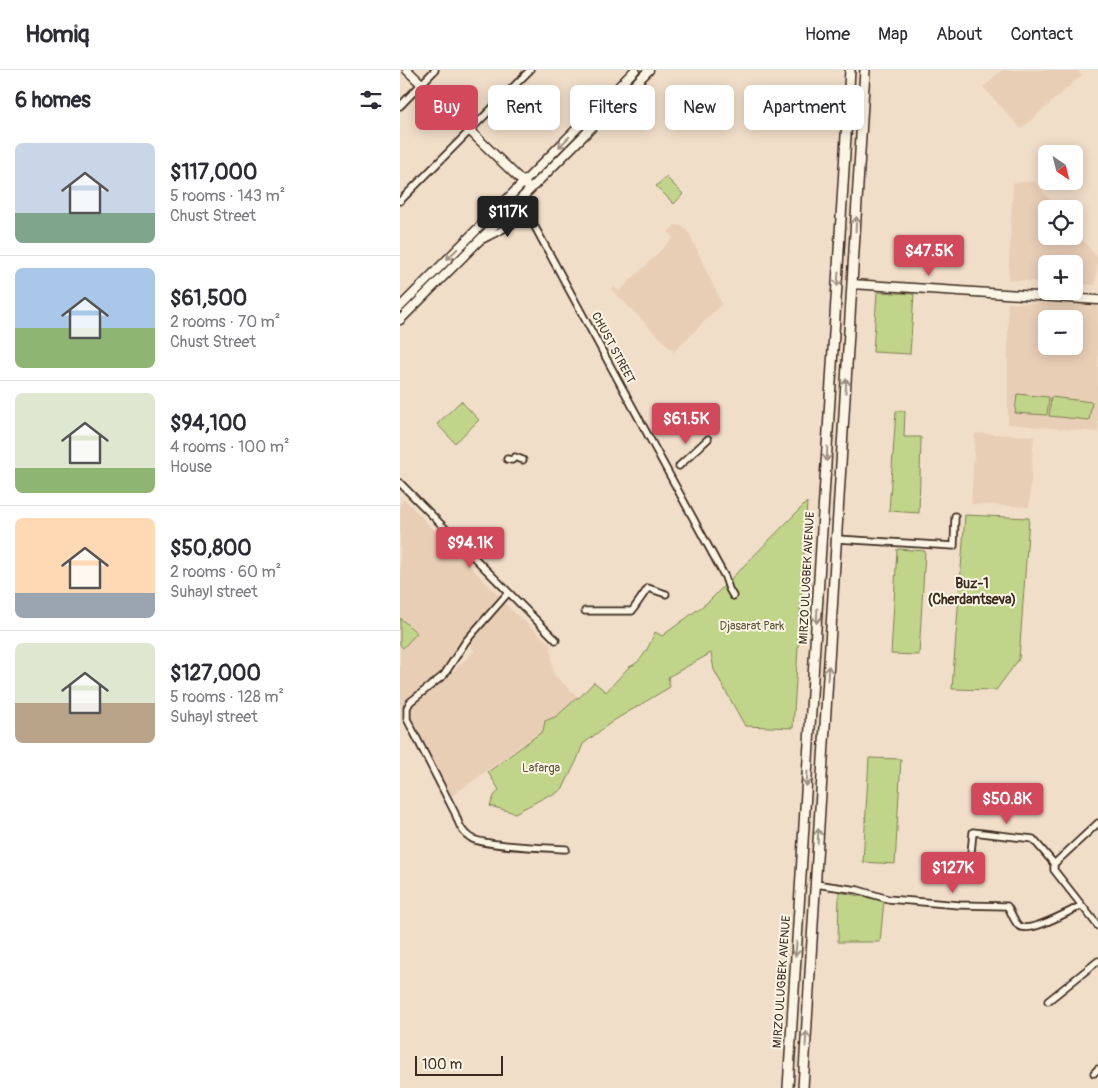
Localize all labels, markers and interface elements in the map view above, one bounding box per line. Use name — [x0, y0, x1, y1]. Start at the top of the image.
text: Homiq — [25, 20, 89, 49]
text: Home — [805, 23, 850, 46]
text: Map — [878, 23, 908, 46]
text: About — [936, 23, 982, 46]
text: Contact — [1010, 23, 1073, 46]
chip: Buy — [415, 85, 478, 130]
chip: Rent — [488, 85, 560, 130]
chip: Filters — [570, 85, 655, 130]
chip: New — [665, 85, 734, 130]
chip: Apartment — [744, 85, 864, 130]
icon: filters — [357, 86, 385, 114]
text: 6 homes — [15, 87, 91, 114]
one-way arrow — [558, 136, 570, 148]
north arrow — [1038, 145, 1082, 190]
map controls — [1038, 145, 1083, 355]
text: $117,000 — [170, 159, 257, 186]
icon: home — [55, 163, 115, 223]
text: 5 rooms · 143 m² — [170, 186, 285, 206]
pin: $117K — [473, 196, 543, 238]
button: locate — [1038, 200, 1083, 245]
text: $117K — [488, 202, 528, 222]
text: Chust Street — [170, 206, 256, 226]
one-way arrow — [851, 216, 860, 232]
pin: $47.5K — [888, 234, 970, 277]
text: $47.5K — [905, 241, 953, 261]
one-way arrow — [446, 248, 458, 261]
button: + — [1038, 255, 1083, 300]
one-way arrow — [833, 271, 842, 287]
text: $61,500 — [170, 285, 247, 312]
icon: home — [55, 288, 115, 348]
street label: CHUST STREET — [588, 310, 638, 387]
button: − — [1038, 310, 1083, 355]
text: 2 rooms · 70 m² — [170, 312, 280, 332]
text: Chust Street — [170, 332, 256, 352]
one-way arrow — [841, 378, 851, 394]
pin: $61.5K — [645, 402, 727, 445]
text: $61.5K — [663, 409, 709, 429]
text: $94,100 — [170, 410, 247, 437]
icon: home — [55, 413, 115, 473]
text: 4 rooms · 100 m² — [170, 437, 289, 457]
one-way arrow — [822, 446, 831, 462]
text: House — [170, 457, 212, 477]
street label: MIRZO ULUGBEK AVENUE — [796, 511, 818, 645]
pin: $94.1K — [429, 526, 511, 569]
text: $94.1K — [447, 533, 493, 553]
text: $50,800 — [170, 535, 252, 562]
icon: home — [55, 538, 115, 598]
text: 2 rooms · 60 m² — [170, 562, 281, 582]
district label: Buz-1 (Cherdantseva) — [928, 575, 1016, 608]
text: Suhayl street — [170, 582, 258, 602]
one-way arrow — [812, 608, 821, 624]
park label: Djasarat Park — [720, 619, 784, 634]
text: $127,000 — [170, 660, 261, 687]
icon: home — [55, 663, 115, 723]
one-way arrow — [824, 666, 833, 682]
text: 5 rooms · 128 m² — [170, 687, 284, 707]
text: Suhayl street — [170, 707, 258, 727]
park label: Lafarga — [522, 761, 561, 776]
one-way arrow — [802, 770, 811, 786]
pin: $50.8K — [966, 782, 1048, 825]
text: $50.8K — [982, 789, 1032, 809]
one-way arrow — [814, 828, 823, 844]
pin: $127K — [918, 852, 988, 894]
text: $127K — [932, 858, 974, 878]
street label: MIRZO ULUGBEK AVENUE — [770, 915, 794, 1049]
one-way arrow — [792, 940, 801, 956]
one-way arrow — [801, 1032, 810, 1048]
scale bar — [415, 1053, 502, 1076]
text: 100 m — [422, 1056, 462, 1073]

